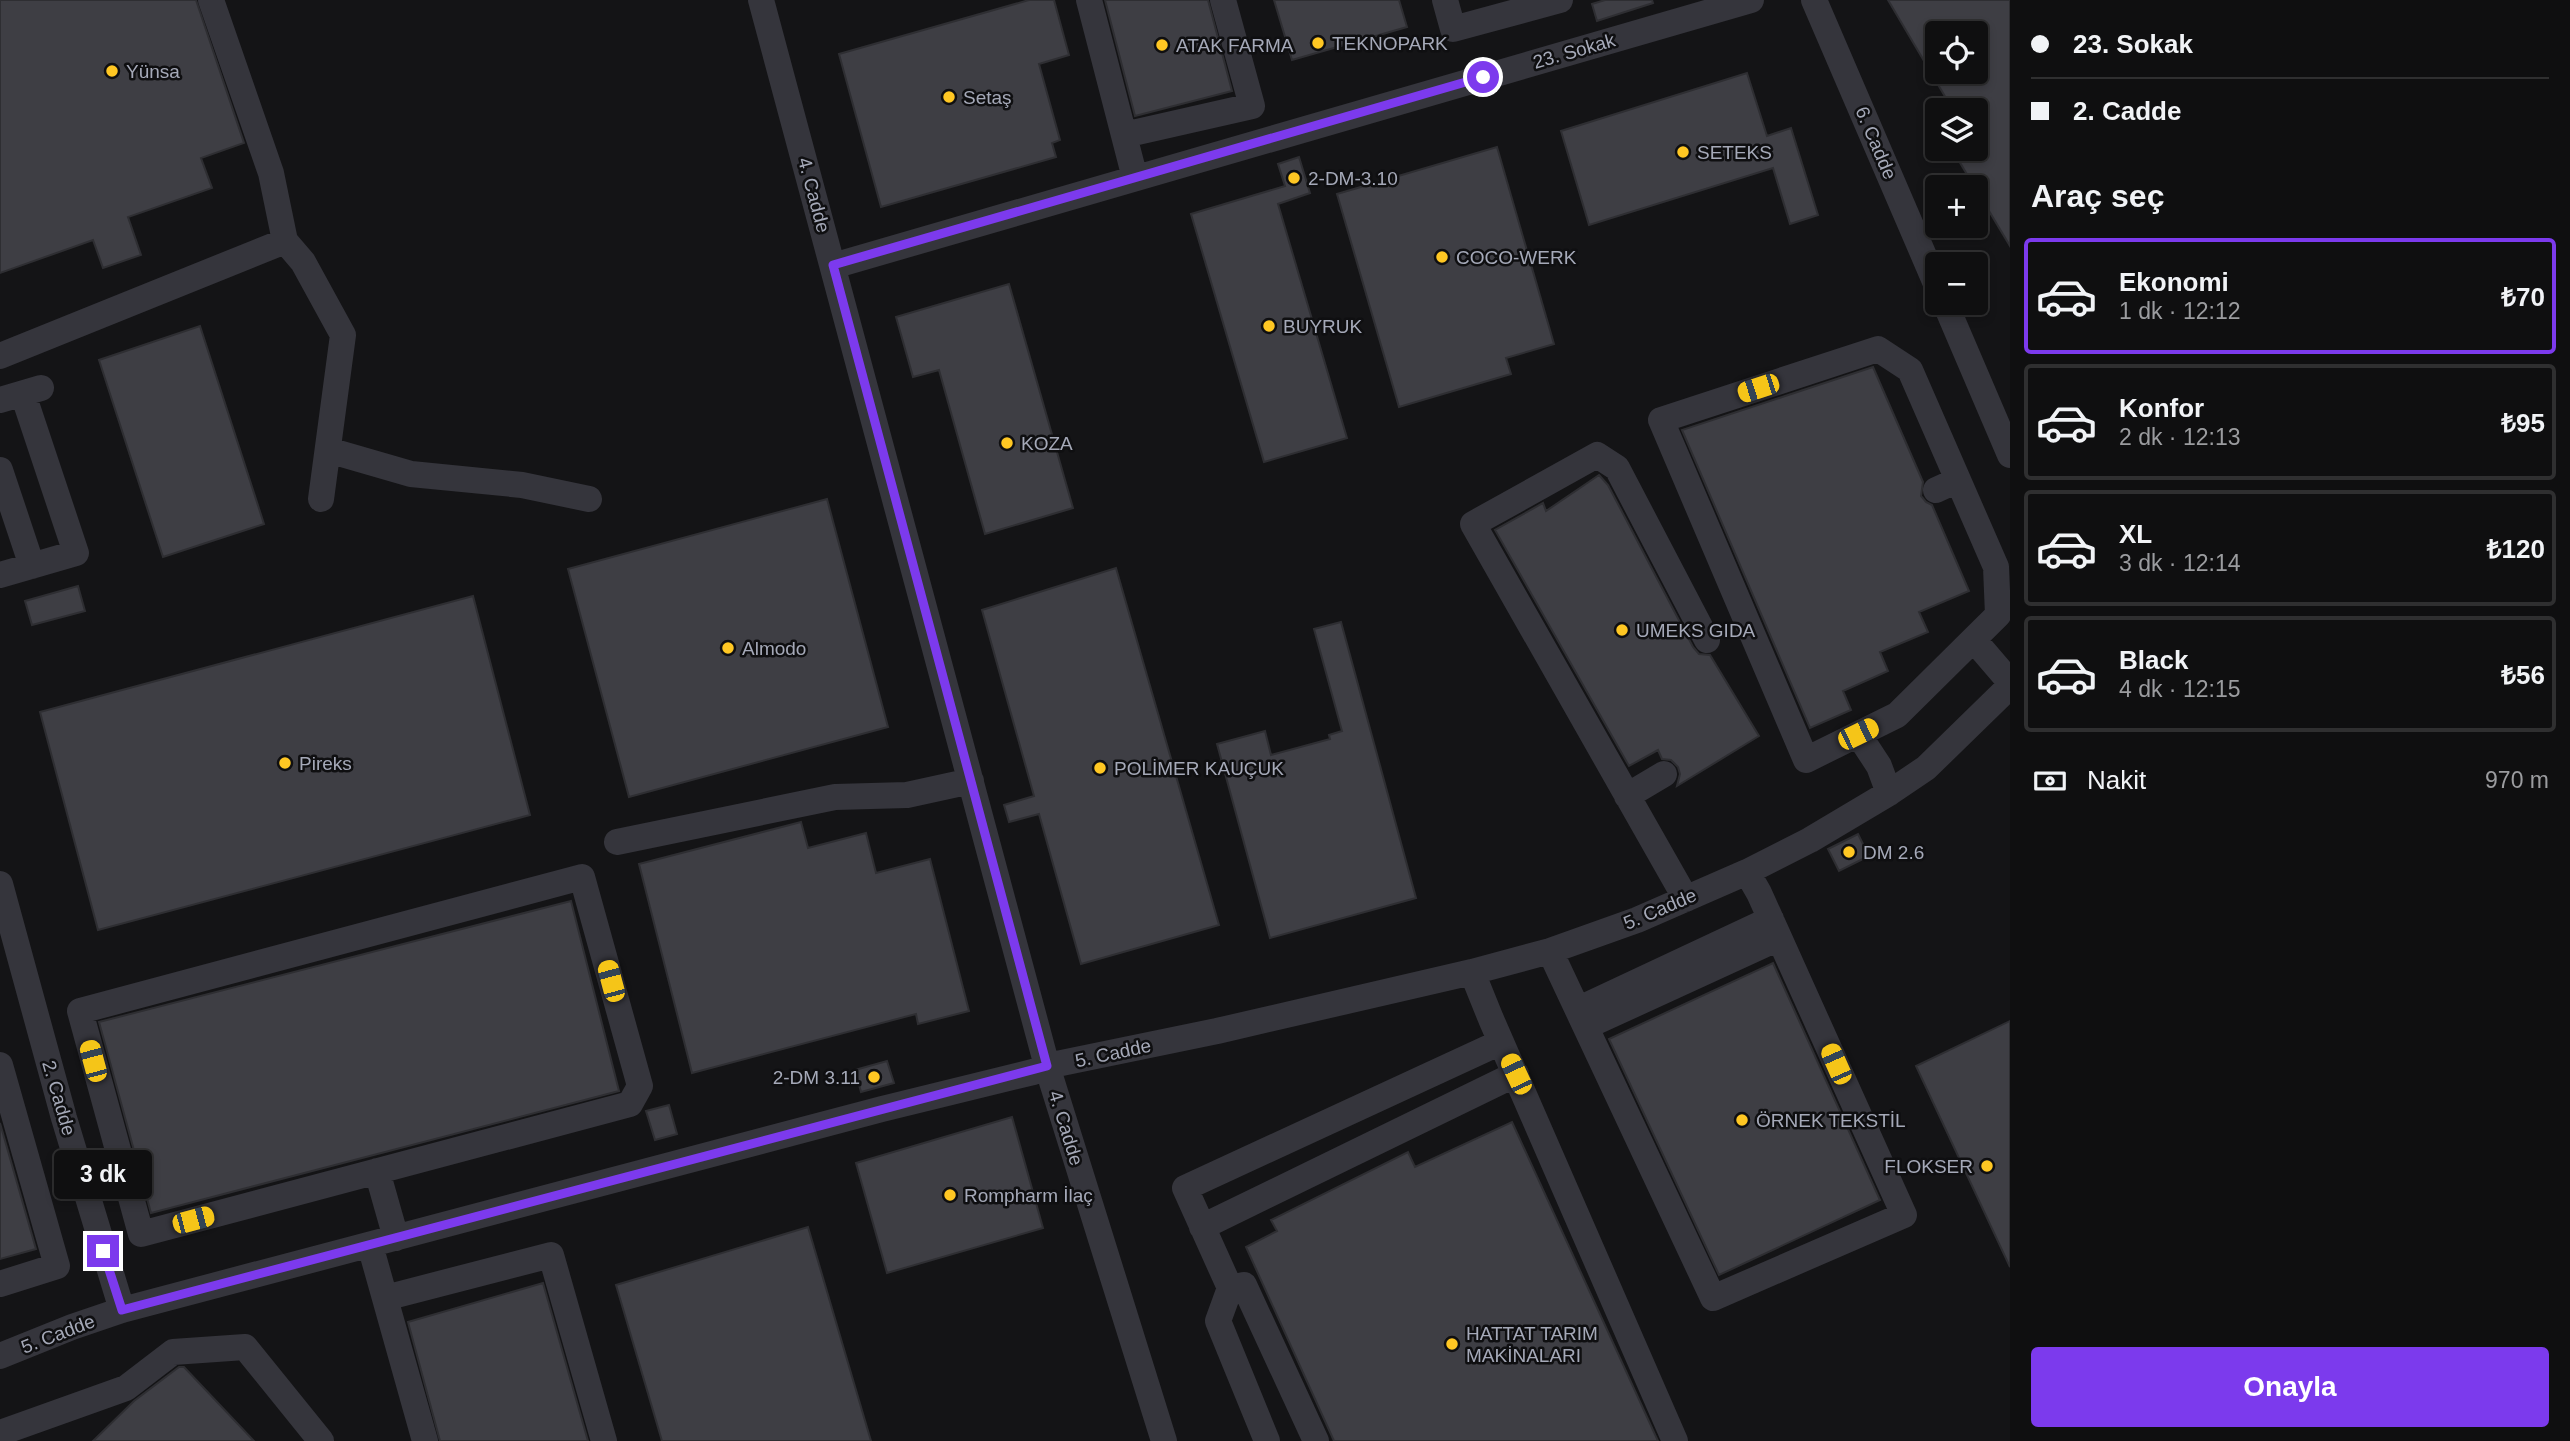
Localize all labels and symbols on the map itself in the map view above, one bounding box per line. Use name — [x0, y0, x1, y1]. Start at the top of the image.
street label: 23. Sokak — [1530, 29, 1618, 73]
place label: TEKNOPARK — [1332, 33, 1448, 54]
place label: ATAK FARMA — [1176, 35, 1294, 56]
marker: TEKNOPARK — [1310, 35, 1326, 51]
marker: ATAK FARMA — [1154, 37, 1170, 53]
place label: Yünsa — [126, 61, 180, 82]
route start — [1467, 61, 1499, 93]
marker: Yünsa — [104, 63, 120, 79]
place label: Setaş — [963, 87, 1012, 108]
marker: Setaş — [941, 89, 957, 105]
street label: 6. Cadde — [1851, 103, 1901, 183]
place label: SETEKS — [1697, 142, 1772, 163]
marker: SETEKS — [1675, 144, 1691, 160]
street label: 4. Cadde — [794, 155, 834, 235]
place label: 2-DM-3.10 — [1308, 168, 1398, 189]
marker: 2-DM-3.10 — [1286, 170, 1302, 186]
place label: COCO-WERK — [1456, 247, 1577, 268]
marker: COCO-WERK — [1434, 249, 1450, 265]
place label: BUYRUK — [1283, 316, 1363, 337]
marker: BUYRUK — [1261, 318, 1277, 334]
car — [1735, 372, 1782, 404]
place label: KOZA — [1021, 433, 1073, 454]
marker: KOZA — [999, 435, 1015, 451]
place label: UMEKS GIDA — [1636, 620, 1756, 641]
marker: UMEKS GIDA — [1614, 622, 1630, 638]
place label: Almodo — [742, 638, 806, 659]
marker: Almodo — [720, 640, 736, 656]
car — [1835, 715, 1882, 753]
place label: Pireks — [299, 753, 352, 774]
marker: Pireks — [277, 755, 293, 771]
place label: POLİMER KAUÇUK — [1114, 758, 1284, 779]
marker: POLİMER KAUÇUK — [1092, 760, 1108, 776]
place label: DM 2.6 — [1863, 842, 1924, 863]
marker: DM 2.6 — [1841, 844, 1857, 860]
street label: 5. Cadde — [1620, 884, 1700, 934]
car — [596, 958, 627, 1004]
street label: 5. Cadde — [1073, 1035, 1153, 1071]
car — [78, 1038, 109, 1084]
car — [1818, 1041, 1855, 1087]
car — [1498, 1051, 1535, 1097]
street label: 2. Cadde — [38, 1058, 80, 1138]
place label: 2-DM 3.11 — [773, 1067, 860, 1088]
marker: 2-DM 3.11 — [866, 1069, 882, 1085]
street label: 4. Cadde — [1045, 1088, 1087, 1168]
place label: ÖRNEK TEKSTİL — [1756, 1110, 1906, 1131]
marker: ÖRNEK TEKSTİL — [1734, 1112, 1750, 1128]
callout: 3 dk — [54, 1150, 152, 1198]
place label: FLOKSER — [1884, 1156, 1973, 1177]
marker: FLOKSER — [1979, 1158, 1995, 1174]
place label: Rompharm İlaç — [964, 1185, 1093, 1206]
marker: Rompharm İlaç — [942, 1187, 958, 1203]
car — [170, 1204, 217, 1236]
route end — [87, 1235, 119, 1267]
street label: 5. Cadde — [18, 1310, 98, 1358]
place label: HATTAT TARIM MAKİNALARI — [1466, 1323, 1598, 1366]
marker: HATTAT TARIM MAKİNALARI — [1444, 1336, 1460, 1352]

